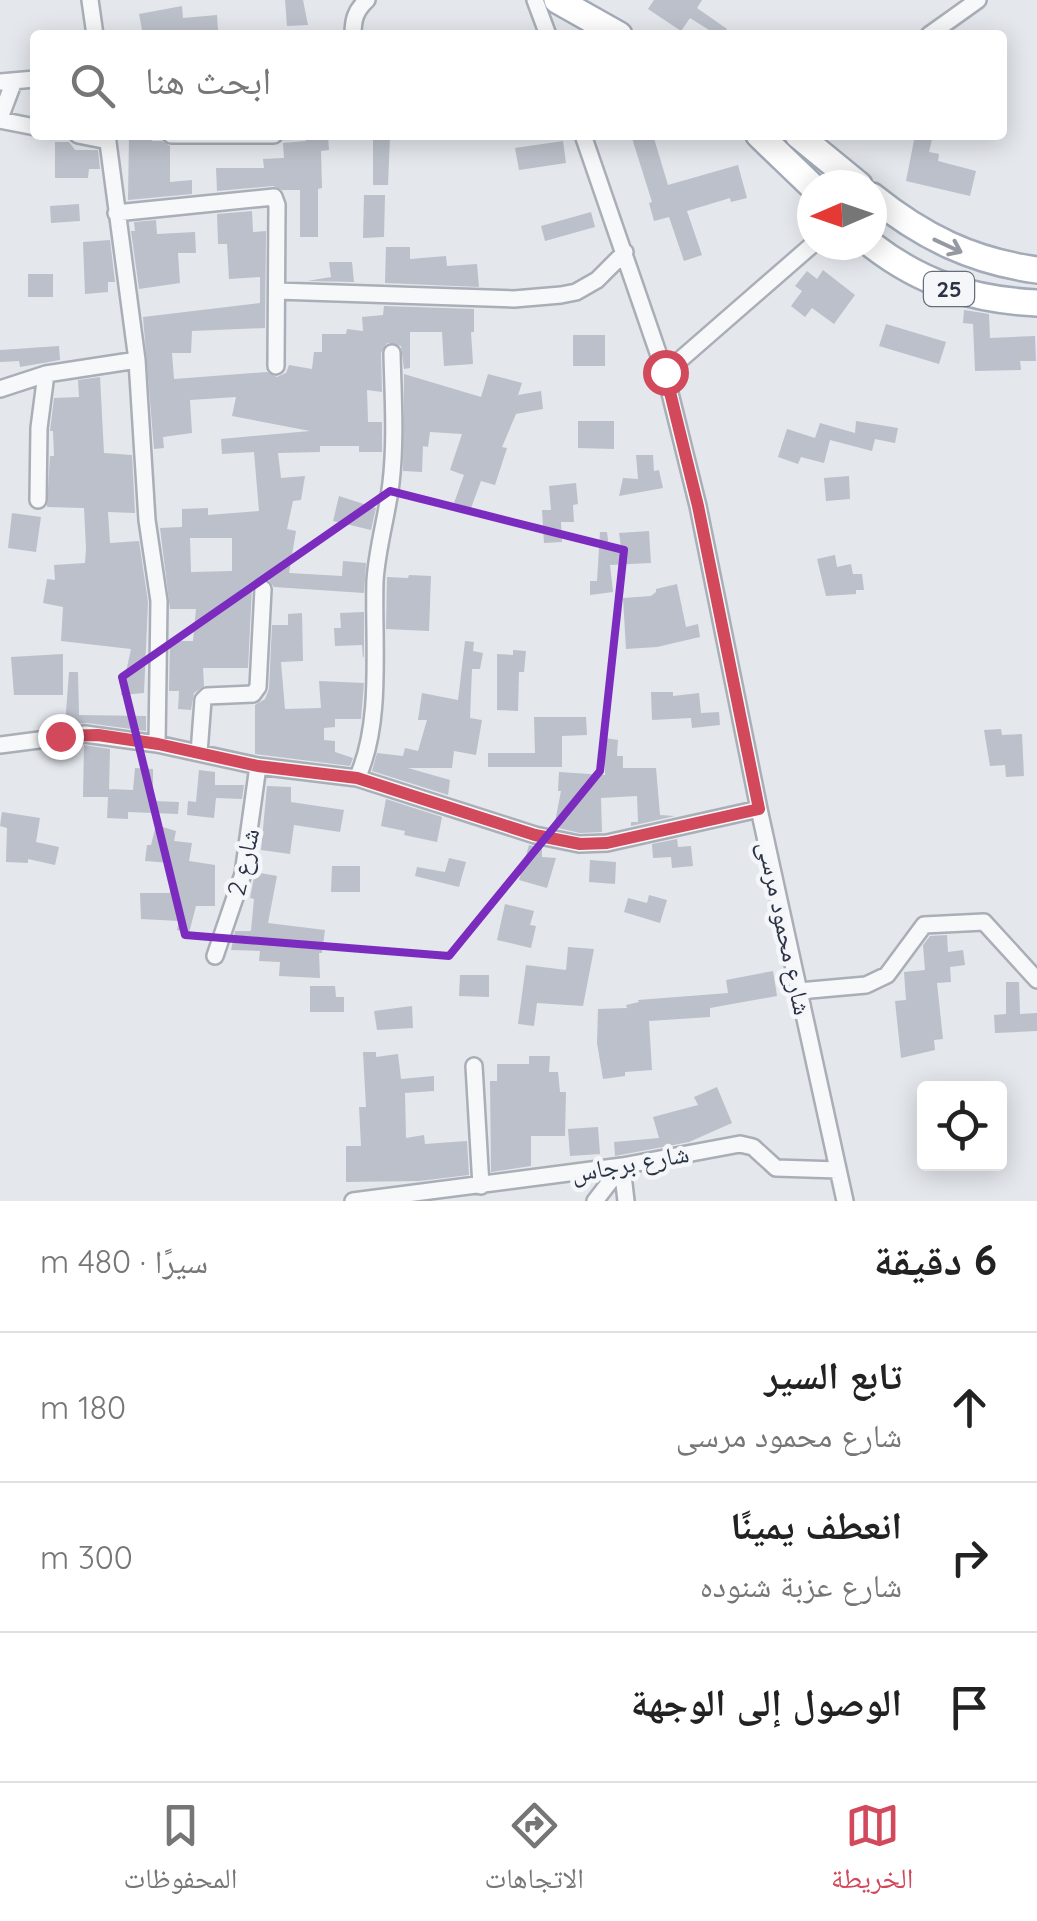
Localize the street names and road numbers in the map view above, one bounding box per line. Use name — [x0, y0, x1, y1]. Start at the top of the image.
road number: 25 — [924, 272, 974, 306]
street label: شارع 2 — [220, 825, 266, 899]
street label: شارع محمود مرسى — [751, 838, 819, 1018]
street label: شارع برجاس — [569, 1137, 691, 1189]

